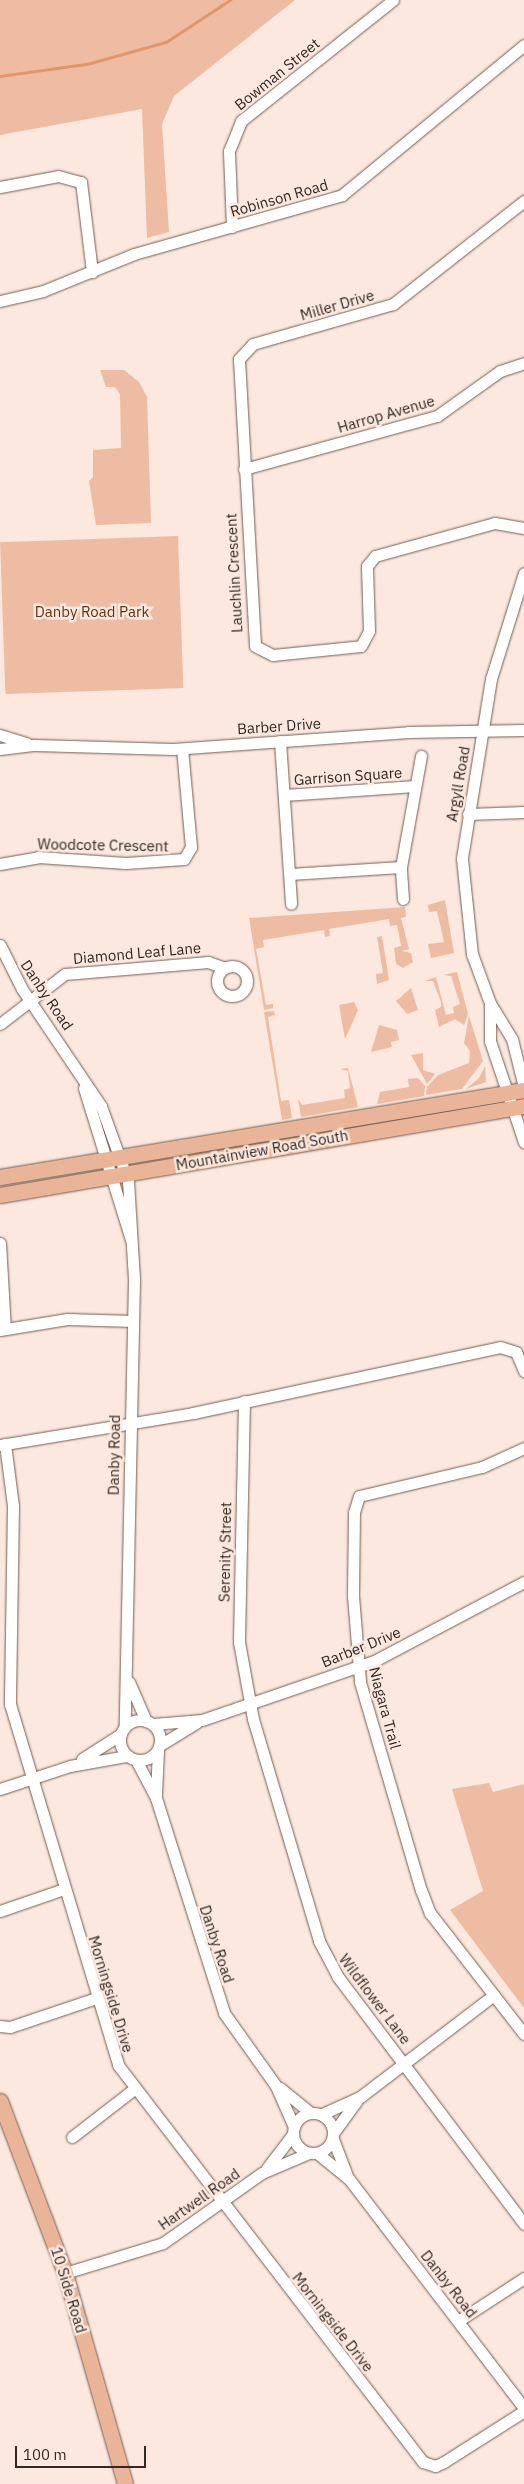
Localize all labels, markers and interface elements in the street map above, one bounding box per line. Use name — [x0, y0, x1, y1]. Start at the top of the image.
street label: Bowman Street — [231, 34, 323, 114]
street label: Robinson Road — [228, 175, 330, 221]
street label: Miller Drive — [298, 286, 376, 324]
street label: Harrop Avenue — [335, 392, 437, 436]
street label: Lauchlin Crescent — [222, 513, 246, 633]
park label: Danby Road Park — [35, 603, 149, 621]
street label: Barber Drive — [236, 714, 322, 738]
street label: Argyll Road — [443, 745, 473, 823]
street label: Garrison Square — [293, 763, 403, 789]
street label: Woodcote Crescent — [37, 835, 169, 855]
street label: Diamond Leaf Lane — [72, 938, 202, 968]
street label: Danby Road — [17, 957, 77, 1033]
street label: Mountainview Road South — [174, 1126, 350, 1174]
street label: Danby Road — [104, 1414, 124, 1496]
street label: Serenity Street — [215, 1502, 235, 1602]
street label: Barber Drive — [319, 1623, 403, 1671]
street label: Niagara Trail — [365, 1665, 405, 1751]
street label: Danby Road — [196, 1903, 238, 1985]
street label: Morningside Drive — [85, 1933, 137, 2055]
street label: Wildflower Lane — [335, 1950, 415, 2048]
street label: Hartwell Road — [155, 2164, 243, 2234]
street label: 10 Side Road — [47, 2245, 91, 2335]
street label: Danby Road — [417, 2247, 481, 2321]
street label: Morningside Drive — [289, 2269, 377, 2375]
scale bar — [18, 2436, 149, 2468]
text: 100 m — [23, 2445, 67, 2464]

